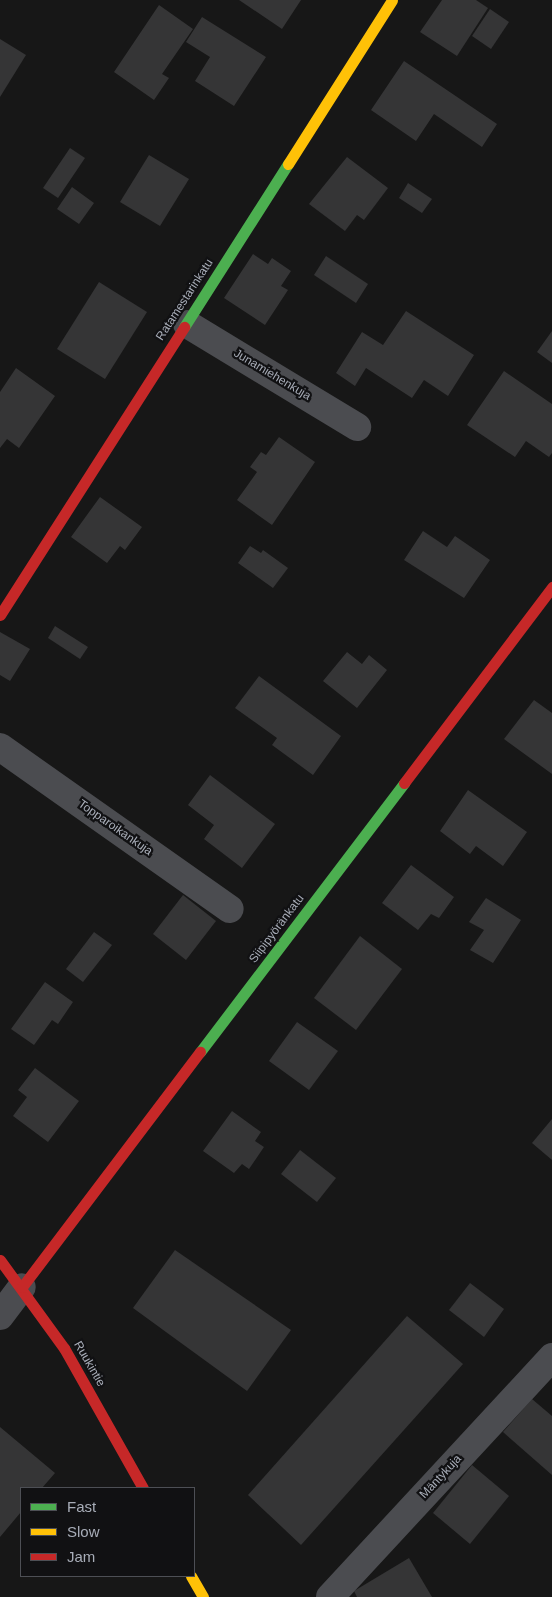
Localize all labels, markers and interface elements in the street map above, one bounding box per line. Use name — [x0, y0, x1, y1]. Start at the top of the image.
street label: Ratamestarinkatu — [153, 257, 217, 343]
street label: Junamiehenkuja — [231, 346, 313, 404]
street label: Topparoikankuja — [75, 797, 155, 859]
street label: Siipipyöränkatu — [247, 892, 307, 966]
street label: Ruukintie — [70, 1339, 108, 1389]
street label: Mäntykuja — [417, 1452, 465, 1502]
legend — [20, 1487, 195, 1577]
text: Fast — [67, 1498, 96, 1515]
text: Slow — [67, 1523, 100, 1540]
text: Jam — [67, 1548, 95, 1565]

